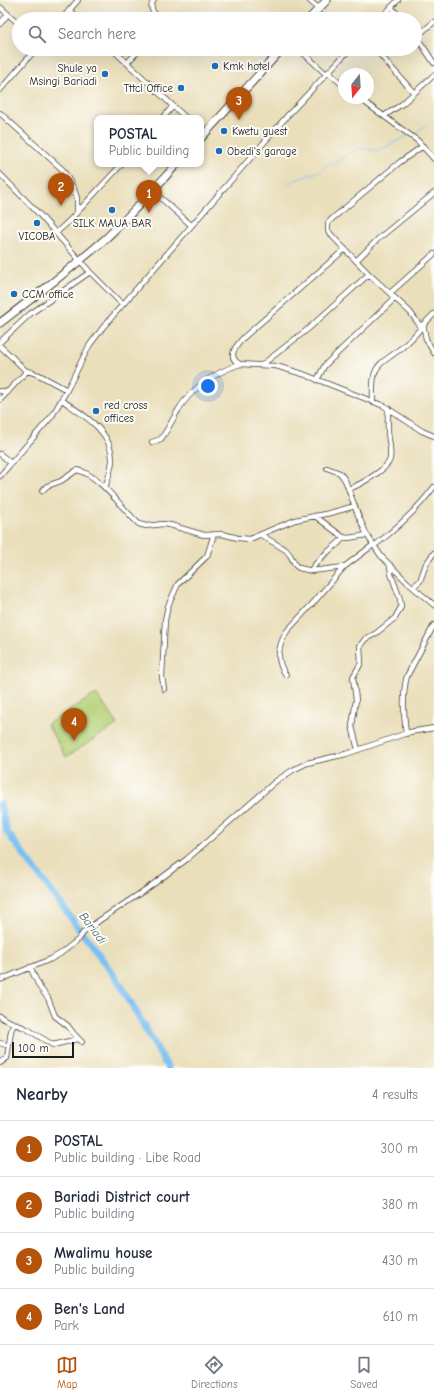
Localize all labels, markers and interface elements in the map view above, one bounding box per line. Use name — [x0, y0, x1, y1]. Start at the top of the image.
search box — [12, 12, 422, 56]
icon: search — [26, 23, 48, 45]
text: Search here — [58, 25, 136, 43]
place label: Kmk hotel — [223, 60, 270, 73]
marker: Kmk hotel — [210, 61, 220, 71]
place label: Shule ya Msingi Bariadi — [29, 62, 97, 88]
north arrow — [338, 68, 374, 104]
marker: Shule ya Msingi Bariadi — [100, 69, 110, 79]
place label: Tttcl Office — [123, 82, 173, 95]
marker: Tttcl Office — [176, 83, 186, 93]
pin: 3 — [226, 87, 252, 120]
popup — [94, 115, 204, 167]
text: POSTAL — [109, 125, 157, 143]
place label: Kwetu guest — [232, 125, 288, 138]
marker: Kwetu guest — [219, 126, 229, 136]
text: Public building — [109, 143, 189, 158]
place label: Obedi's garage — [227, 145, 297, 158]
marker: Obedi's garage — [214, 146, 224, 156]
pin: 2 — [48, 173, 74, 206]
pin: 1 — [136, 180, 162, 213]
marker: SILK MAUA BAR — [107, 205, 117, 215]
place label: SILK MAUA BAR — [73, 217, 152, 230]
marker: VICOBA — [32, 218, 42, 228]
place label: VICOBA — [19, 230, 56, 243]
place label: CCM office — [22, 288, 74, 301]
marker: CCM office — [9, 289, 19, 299]
your location — [198, 376, 218, 396]
place label: red cross offices — [104, 399, 148, 425]
marker: red cross offices — [91, 406, 101, 416]
pin: 4 — [61, 708, 87, 741]
water label: Bariadi — [76, 909, 110, 947]
scale bar — [12, 1040, 74, 1059]
text: 100 m — [18, 1042, 49, 1055]
text: Nearby — [16, 1085, 67, 1104]
text: 4 results — [372, 1087, 418, 1102]
text: POSTAL — [54, 1132, 103, 1150]
text: 1 — [26, 1141, 32, 1156]
text: 300 m — [380, 1141, 418, 1156]
text: Public building · Libe Road — [54, 1150, 201, 1165]
text: Bariadi District court — [54, 1188, 190, 1206]
text: 2 — [26, 1197, 32, 1212]
text: 380 m — [382, 1197, 418, 1212]
text: Public building — [54, 1206, 135, 1221]
text: Mwalimu house — [54, 1244, 152, 1262]
text: 3 — [26, 1253, 32, 1268]
text: 430 m — [382, 1253, 418, 1268]
text: Public building — [54, 1262, 135, 1277]
text: Ben's Land — [54, 1300, 125, 1318]
text: 4 — [26, 1309, 32, 1324]
text: 610 m — [383, 1309, 418, 1324]
text: Park — [54, 1318, 79, 1333]
tab: Map — [56, 1354, 78, 1391]
tab: Directions — [191, 1354, 238, 1391]
tab: Saved — [350, 1354, 378, 1391]

